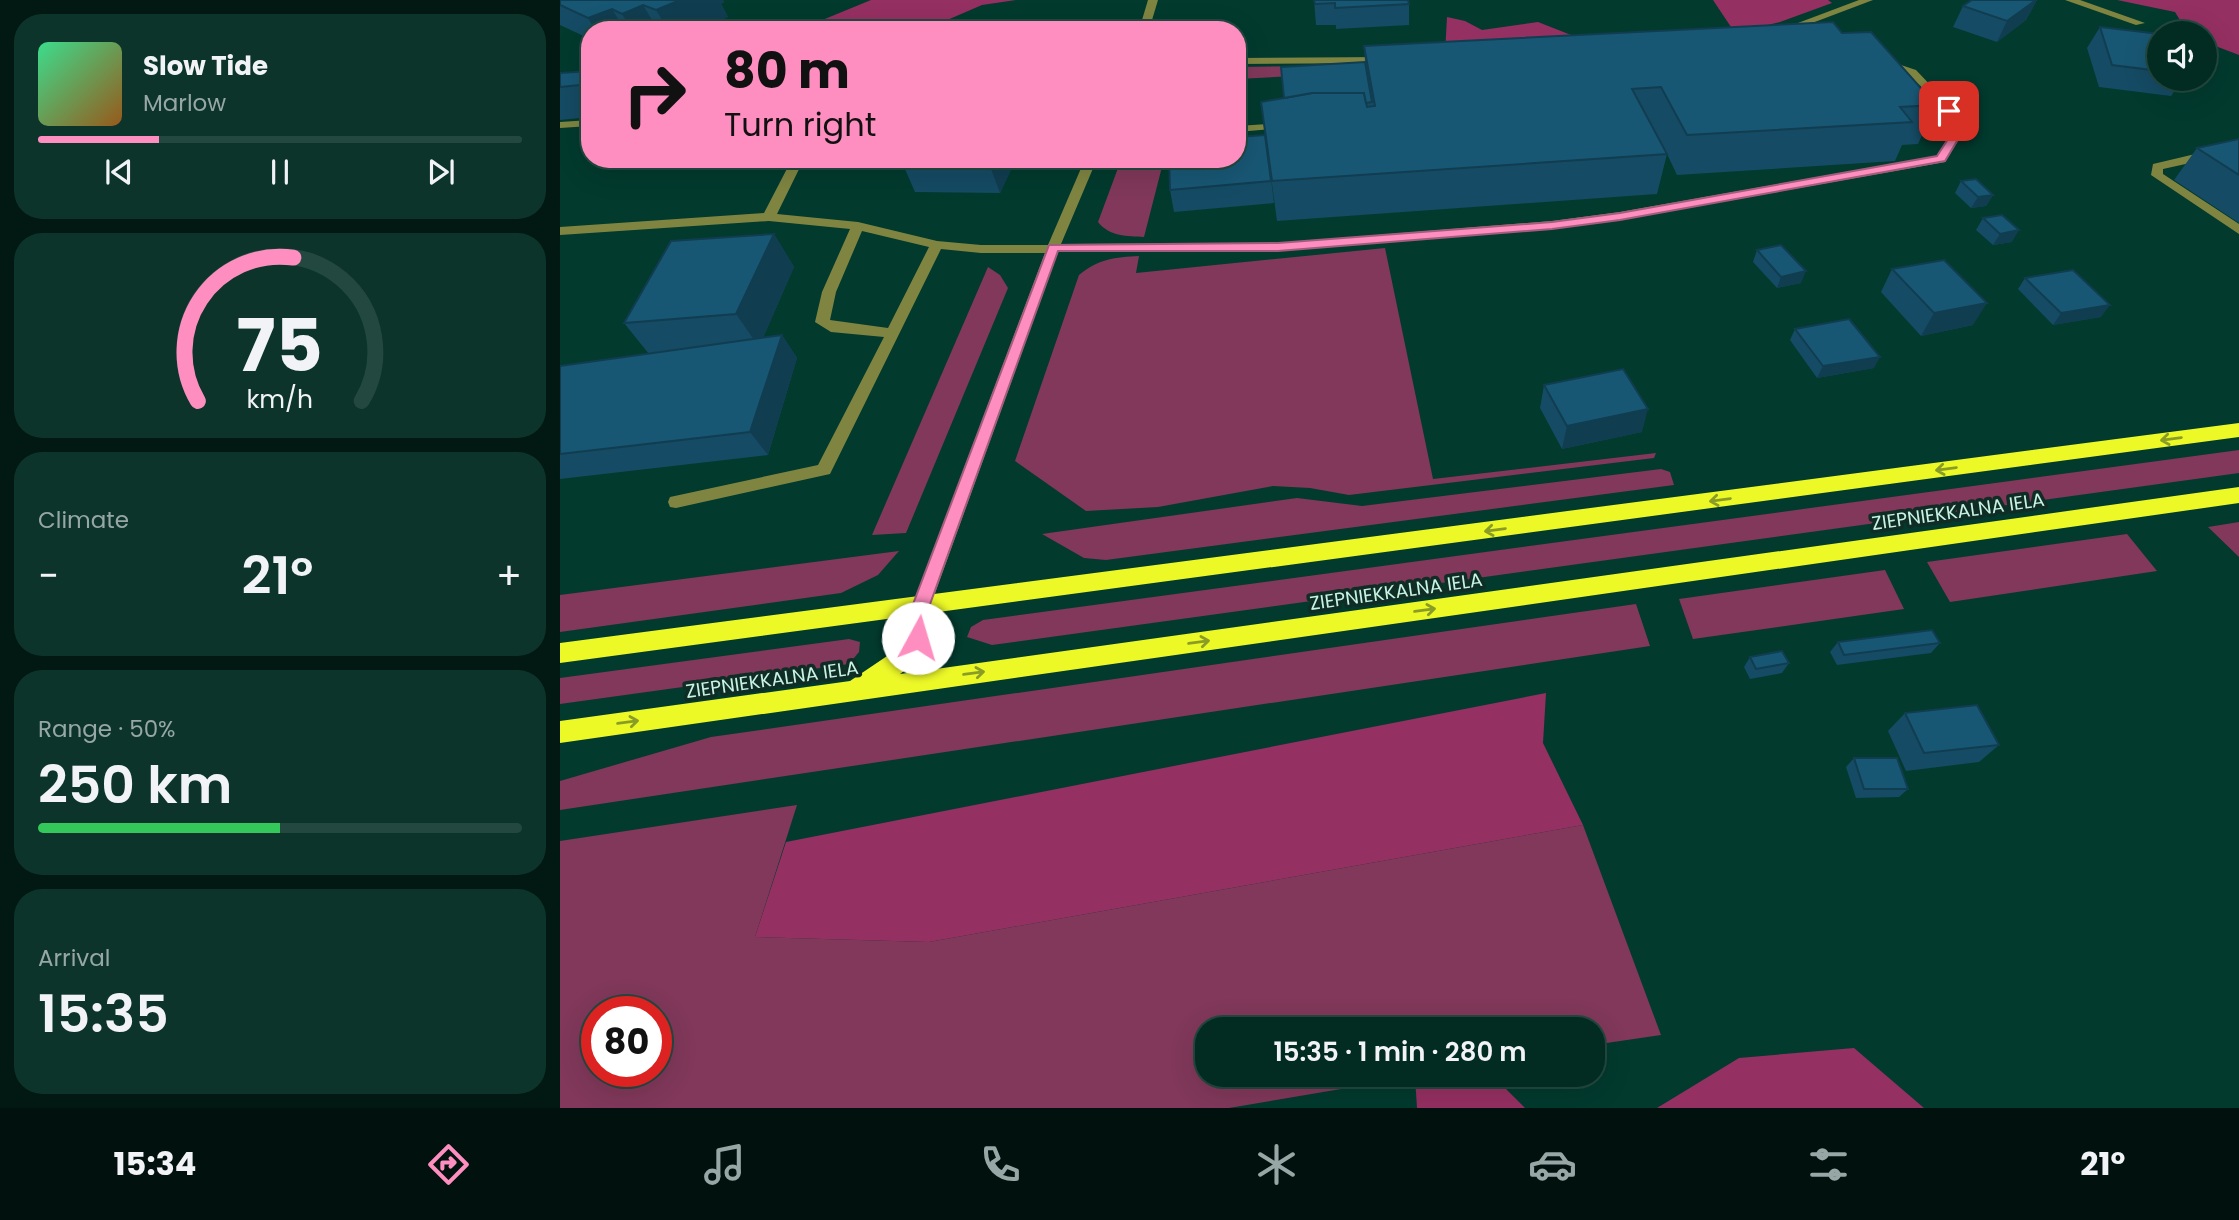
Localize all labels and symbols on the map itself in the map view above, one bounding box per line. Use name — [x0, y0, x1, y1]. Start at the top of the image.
pin — [1919, 81, 1979, 141]
one-way arrow — [2160, 433, 2183, 446]
one-way arrow — [1935, 463, 1958, 476]
street label: ZIEPNIEKKALNA IELA — [1870, 486, 2046, 537]
one-way arrow — [1710, 493, 1732, 506]
one-way arrow — [1484, 523, 1507, 536]
street label: ZIEPNIEKKALNA IELA — [1308, 566, 1484, 617]
position arrow — [881, 601, 955, 675]
one-way arrow — [1413, 603, 1436, 616]
one-way arrow — [1188, 635, 1210, 648]
street label: ZIEPNIEKKALNA IELA — [684, 654, 860, 705]
one-way arrow — [962, 667, 985, 680]
one-way arrow — [616, 716, 638, 729]
speed limit sign: 80 — [581, 996, 672, 1087]

